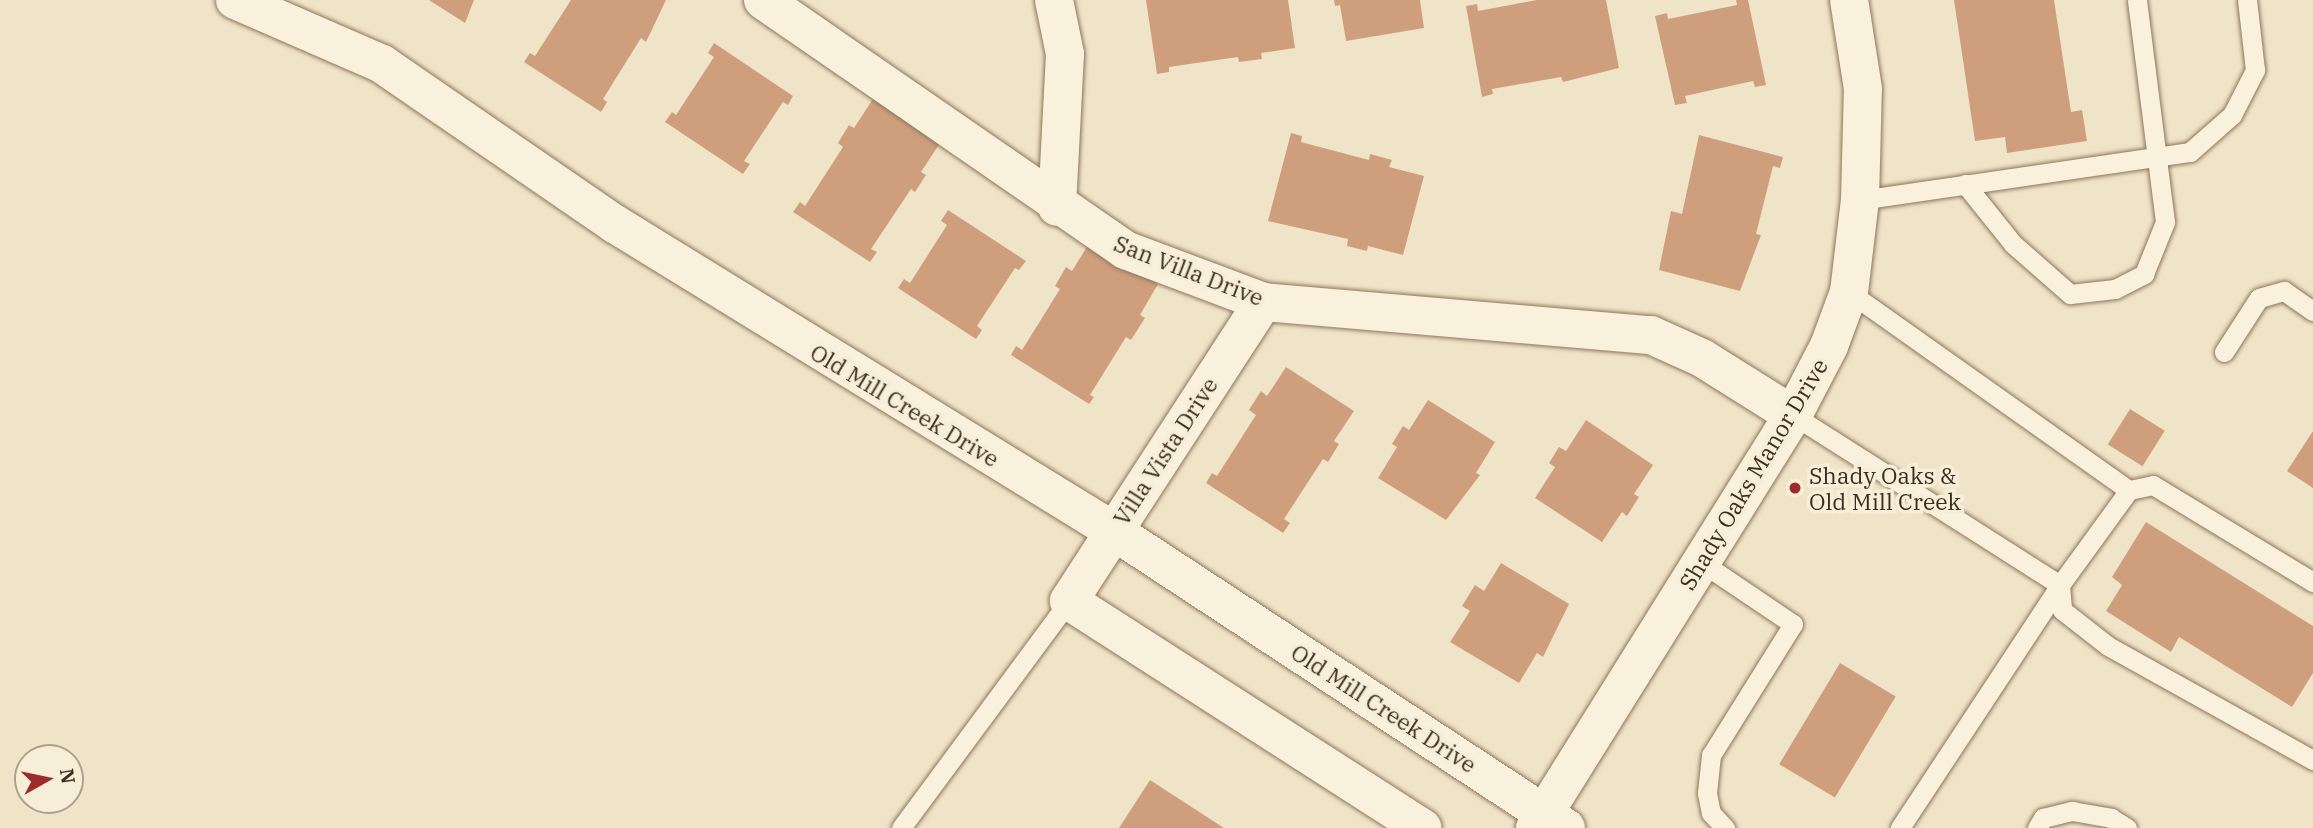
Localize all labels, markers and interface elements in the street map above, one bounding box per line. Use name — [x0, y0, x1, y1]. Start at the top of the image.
street label: San Villa Drive — [1110, 229, 1268, 311]
street label: Old Mill Creek Drive — [806, 338, 1004, 472]
street label: Shady Oaks Manor Drive — [1673, 353, 1833, 595]
street label: Villa Vista Drive — [1107, 372, 1223, 530]
place label: Shady Oaks & Old Mill Creek — [1809, 461, 1961, 515]
marker: Shady Oaks & Old Mill Creek — [1787, 480, 1803, 496]
street label: Old Mill Creek Drive — [1286, 638, 1482, 778]
north arrow — [14, 744, 84, 814]
text: N — [55, 767, 81, 785]

